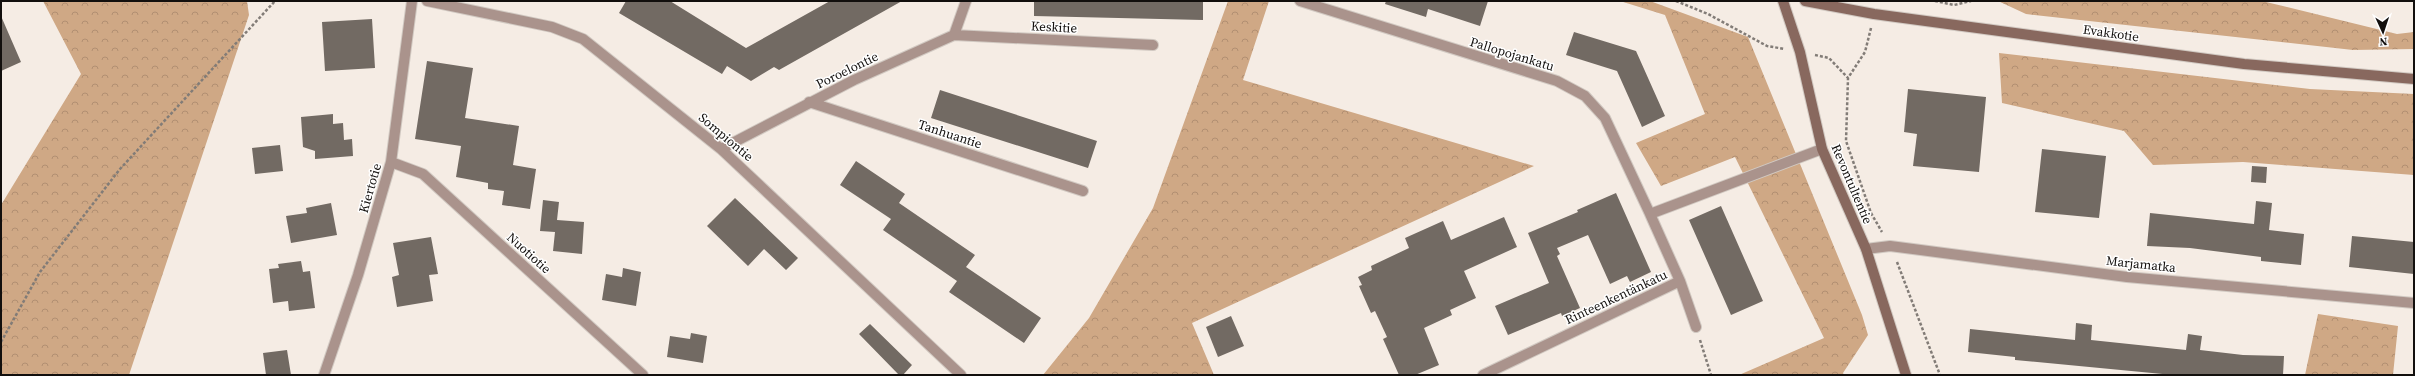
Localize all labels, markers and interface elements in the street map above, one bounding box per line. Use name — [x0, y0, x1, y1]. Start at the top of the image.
north arrow — [2363, 12, 2403, 52]
street label: Keskitie — [1030, 17, 1078, 37]
street label: Evakkotie — [2082, 21, 2140, 45]
street label: Pallopojankatu — [1468, 33, 1557, 75]
text: N — [2379, 34, 2388, 49]
street label: Poroelontie — [813, 47, 881, 92]
street label: Sompiontie — [695, 109, 757, 165]
street label: Tanhuantie — [916, 116, 984, 152]
street label: Revontultentie — [1828, 141, 1877, 227]
street label: Kiertotie — [355, 161, 385, 215]
street label: Nuotiotie — [503, 229, 555, 277]
street label: Marjamatka — [2105, 252, 2177, 276]
street label: Rinteenkentänkatu — [1562, 266, 1670, 328]

